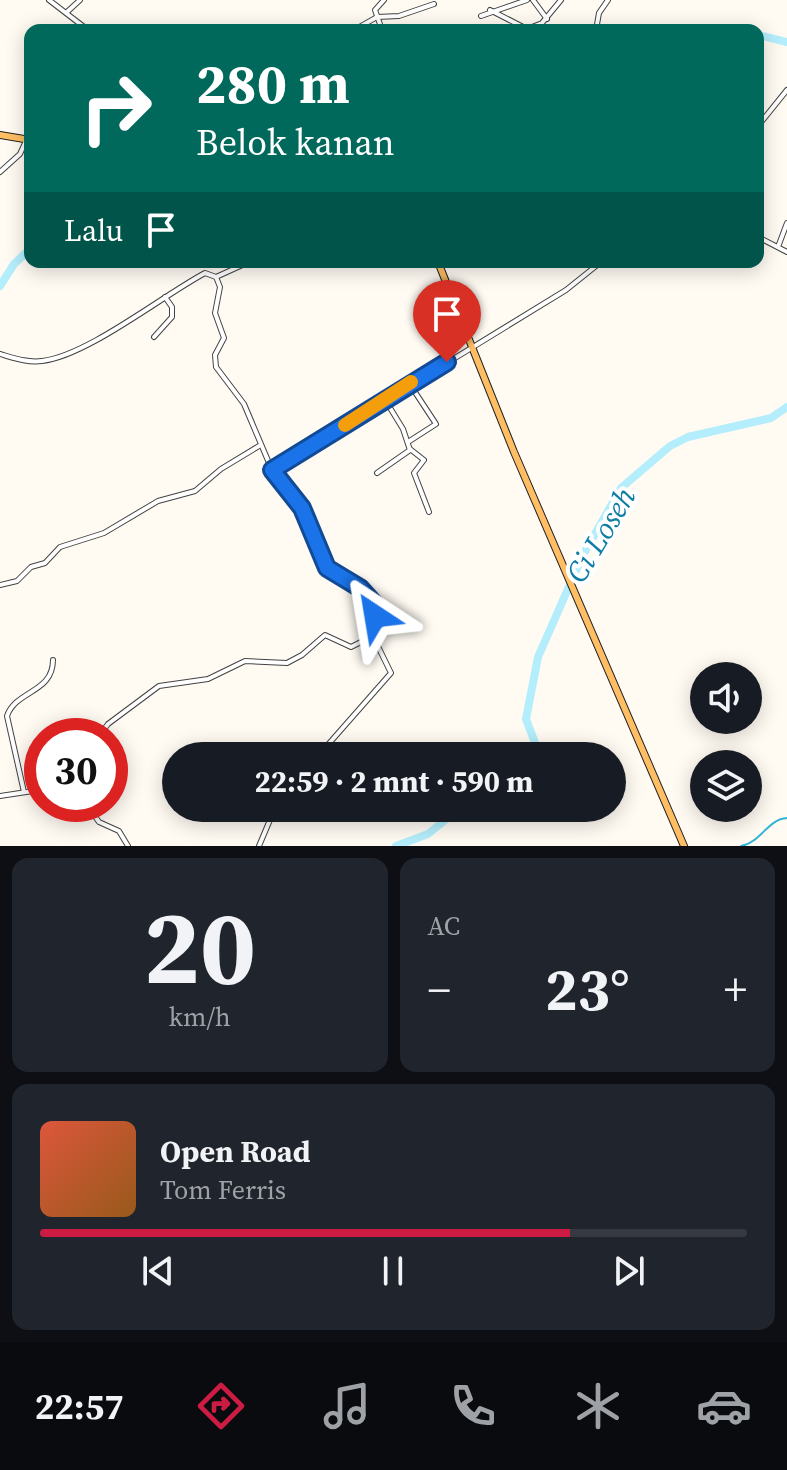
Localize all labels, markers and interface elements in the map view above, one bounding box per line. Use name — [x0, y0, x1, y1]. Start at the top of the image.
text: 280 m — [196, 45, 350, 122]
icon: right — [64, 56, 168, 160]
text: Belok kanan — [196, 118, 394, 167]
icon: arrive — [139, 208, 183, 252]
text: Lalu — [64, 210, 123, 251]
pin — [413, 280, 481, 362]
icon: arrive — [425, 292, 469, 336]
water label: Ci Loseh — [556, 479, 645, 590]
position arrow — [333, 574, 417, 658]
map controls — [690, 662, 762, 822]
button: sound — [690, 662, 762, 734]
speed limit sign: 30 — [24, 718, 128, 822]
button: layers — [690, 750, 762, 822]
text: 22:59 · 2 mnt · 590 m — [254, 761, 534, 802]
text: 20 — [143, 875, 256, 1018]
text: AC — [428, 908, 460, 944]
text: 23° — [545, 948, 630, 1030]
text: − — [428, 959, 451, 1020]
text: + — [724, 959, 747, 1020]
text: km/h — [169, 999, 231, 1035]
text: Open Road — [160, 1131, 311, 1172]
text: Tom Ferris — [160, 1172, 286, 1208]
icon: previous — [136, 1249, 180, 1293]
icon: pause — [371, 1249, 415, 1293]
icon: next — [607, 1249, 651, 1293]
icon: directions — [193, 1378, 249, 1434]
icon: music — [319, 1378, 375, 1434]
icon: phone — [445, 1378, 501, 1434]
icon: climate — [570, 1378, 626, 1434]
icon: car — [696, 1378, 752, 1434]
text: 22:57 — [35, 1382, 124, 1431]

